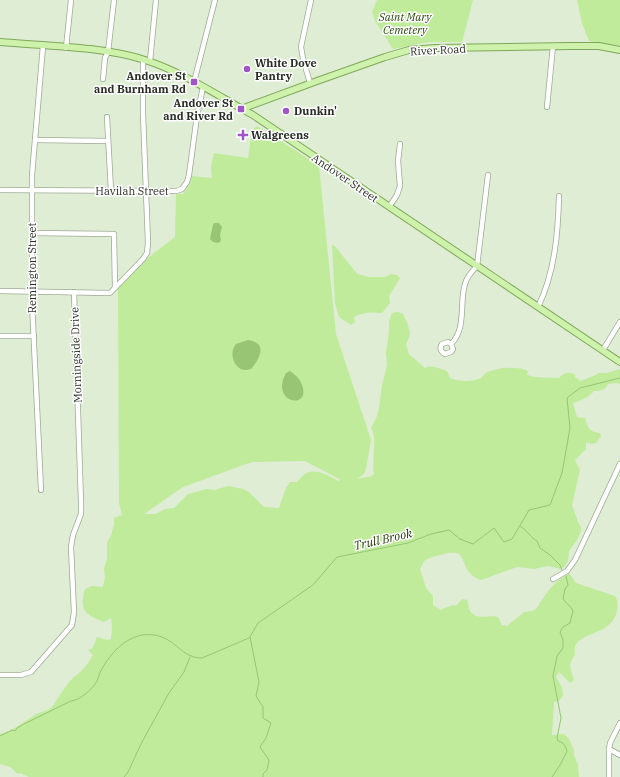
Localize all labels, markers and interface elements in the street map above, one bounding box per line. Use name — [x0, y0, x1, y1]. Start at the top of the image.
park label: Saint Mary Cemetery — [378, 10, 432, 37]
street label: River Road — [410, 42, 467, 58]
place label: White Dove Pantry — [255, 56, 317, 83]
marker: White Dove Pantry — [242, 64, 252, 74]
place label: Andover St and Burnham Rd — [94, 69, 186, 96]
marker: Andover St and Burnham Rd — [189, 77, 199, 87]
place label: Andover St and River Rd — [163, 96, 233, 123]
marker: Andover St and River Rd — [236, 104, 246, 114]
place label: Dunkin' — [294, 104, 337, 118]
marker: Dunkin' — [281, 106, 291, 116]
place label: Walgreens — [251, 128, 309, 142]
marker: Walgreens — [238, 130, 248, 140]
street label: Andover Street — [309, 151, 381, 205]
street label: Havilah Street — [95, 184, 169, 198]
street label: Remington Street — [25, 223, 39, 313]
street label: Morningside Drive — [67, 307, 85, 403]
water label: Trull Brook — [352, 525, 414, 553]

